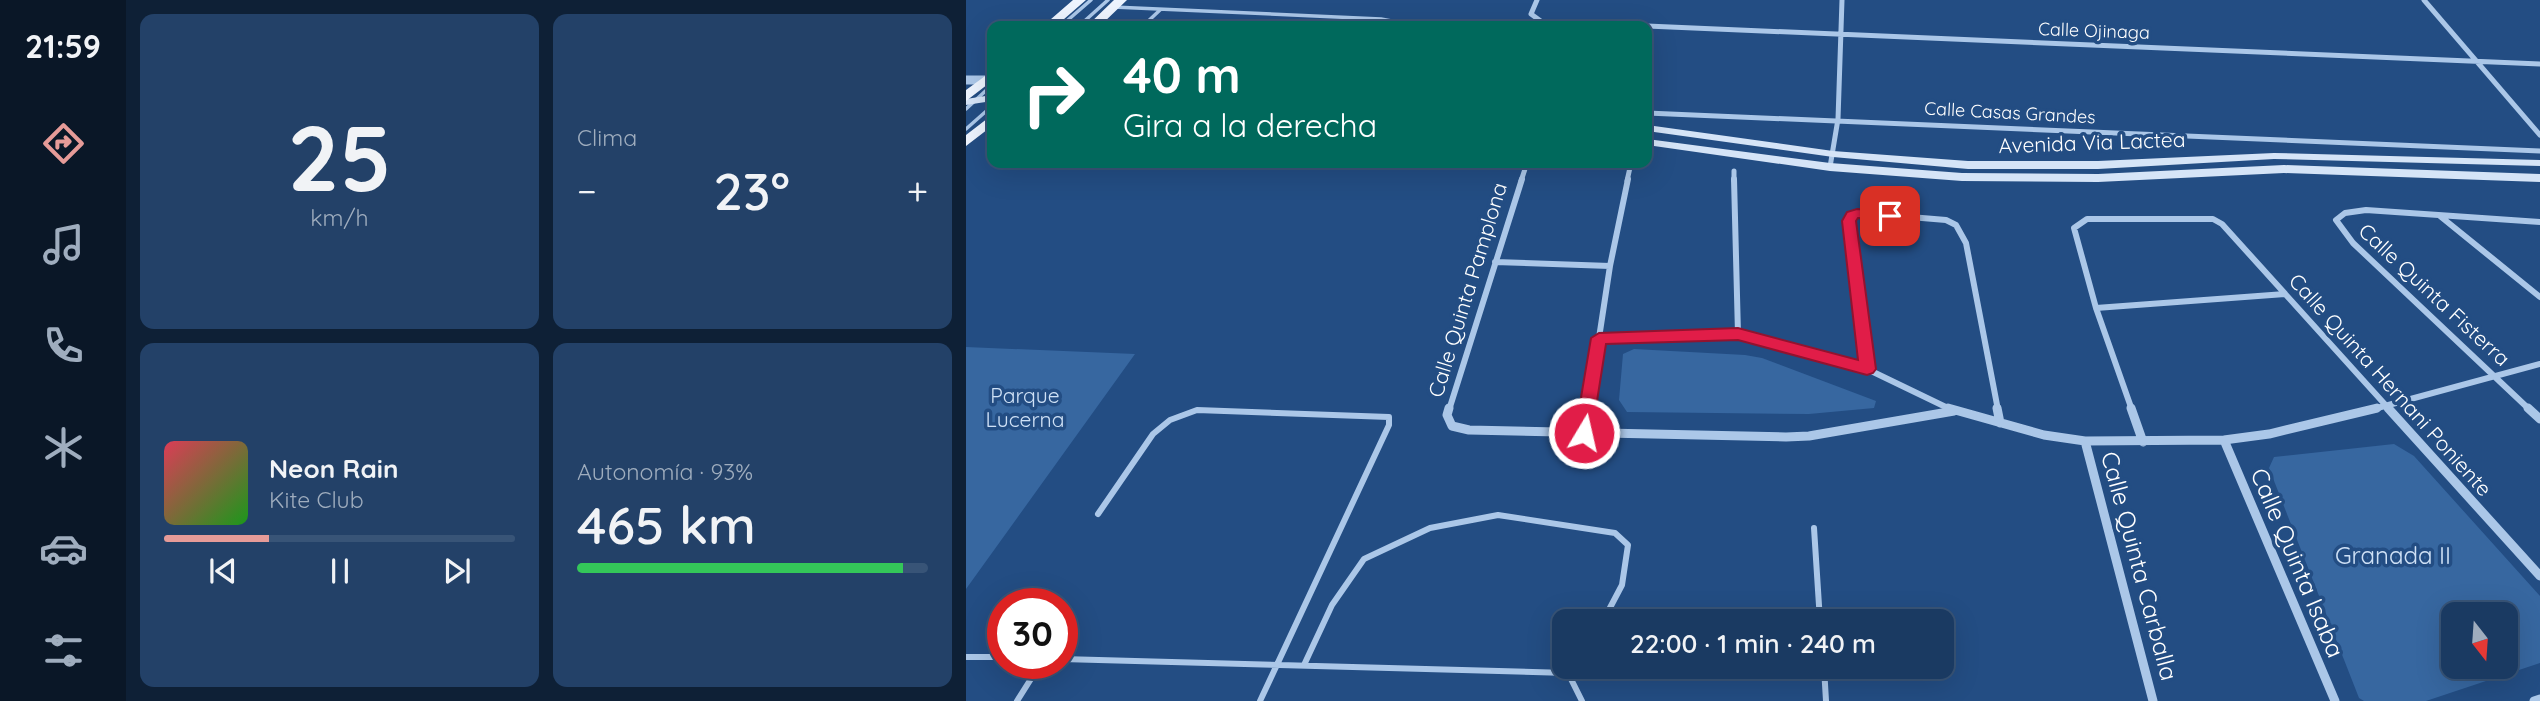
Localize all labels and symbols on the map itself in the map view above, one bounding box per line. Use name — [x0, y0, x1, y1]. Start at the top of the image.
street label: Calle Ojinaga — [2038, 17, 2150, 44]
street label: Calle Casas Grandes — [1924, 97, 2096, 128]
street label: Avenida Via Lactea — [1998, 126, 2186, 158]
street label: Calle Quinta Pamplona — [1422, 179, 1512, 400]
pin — [1860, 186, 1920, 246]
street label: Calle Quinta Fisterra — [2354, 217, 2516, 371]
street label: Calle Quinta Hernani Poniente — [2284, 268, 2498, 501]
park label: Parque Lucerna — [986, 382, 1064, 432]
position arrow — [1547, 396, 1621, 470]
street label: Calle Quinta Carballa — [2095, 448, 2185, 683]
street label: Calle Quinta Isaba — [2245, 463, 2351, 662]
park label: Granada II — [2335, 540, 2451, 570]
speed limit sign: 30 — [987, 588, 1078, 679]
north arrow — [2441, 602, 2518, 679]

